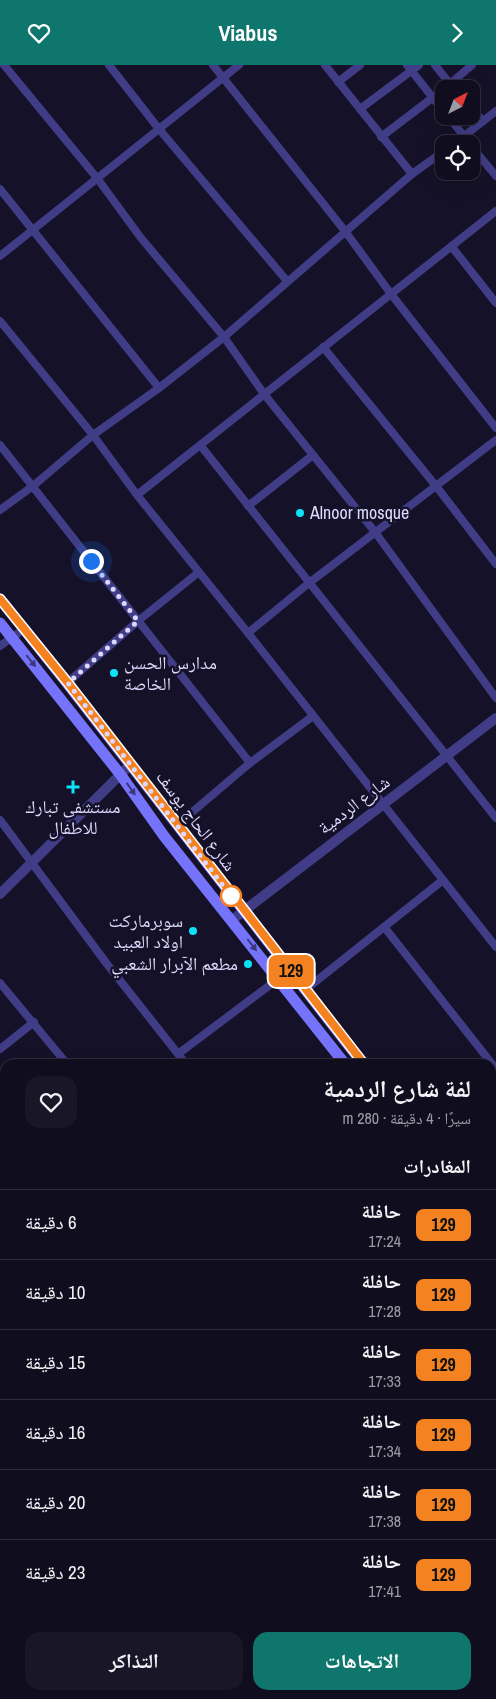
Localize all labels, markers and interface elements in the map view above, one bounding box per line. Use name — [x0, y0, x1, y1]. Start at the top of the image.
text: Viabus — [219, 18, 277, 48]
icon: heart — [25, 19, 53, 47]
icon: forward — [443, 19, 471, 47]
north arrow — [435, 80, 480, 125]
map controls — [435, 80, 480, 180]
button: locate — [435, 135, 480, 180]
place label: Alnoor mosque — [309, 500, 409, 525]
marker: Alnoor mosque — [294, 507, 306, 519]
your location — [79, 549, 104, 574]
place label: مدارس الحسن الخاصة — [124, 650, 217, 696]
one-way arrow — [25, 654, 36, 667]
marker: مدارس الحسن الخاصة — [108, 667, 120, 679]
street label: شارع الحاج يوسف — [150, 765, 242, 876]
street label: شارع الردمية — [313, 769, 395, 840]
marker: مستشفى تبارك للاطفال — [66, 780, 80, 794]
one-way arrow — [126, 782, 136, 796]
place label: مستشفى تبارك للاطفال — [26, 794, 120, 840]
unlabelled marker — [220, 885, 242, 907]
place label: سوبرماركت اولاد العبيد — [109, 908, 183, 954]
marker: سوبرماركت اولاد العبيد — [187, 925, 199, 937]
one-way arrow — [246, 938, 257, 951]
place label: مطعم الآبرار الشعبي — [111, 951, 238, 979]
line badge: 129 — [262, 955, 320, 987]
marker: مطعم الآبرار الشعبي — [242, 958, 254, 970]
text: 129 — [279, 958, 303, 983]
text: لفة شارع الردمية — [323, 1072, 471, 1104]
button: heart — [25, 1076, 77, 1128]
text: سيرًا · 4 دقيقة · 280 m — [343, 1107, 471, 1129]
text: المغادرات — [404, 1153, 471, 1179]
text: حافلة — [362, 1198, 401, 1224]
text: 6 دقيقة — [25, 1209, 77, 1235]
text: 129 — [431, 1212, 456, 1237]
text: 17:24 — [368, 1230, 401, 1252]
text: حافلة — [362, 1268, 401, 1294]
text: 10 دقيقة — [25, 1279, 85, 1305]
text: 129 — [431, 1282, 456, 1307]
text: 17:28 — [368, 1300, 401, 1322]
text: حافلة — [362, 1338, 401, 1364]
text: 15 دقيقة — [25, 1349, 85, 1375]
text: 129 — [431, 1352, 456, 1377]
text: 17:33 — [368, 1370, 401, 1392]
text: حافلة — [362, 1408, 401, 1434]
text: 16 دقيقة — [25, 1419, 85, 1445]
text: 129 — [431, 1422, 456, 1447]
text: 17:34 — [368, 1440, 401, 1462]
text: حافلة — [362, 1478, 401, 1504]
text: 20 دقيقة — [25, 1489, 85, 1515]
text: 129 — [431, 1492, 456, 1517]
text: 17:38 — [368, 1510, 401, 1532]
text: حافلة — [362, 1548, 401, 1574]
text: 23 دقيقة — [25, 1559, 85, 1585]
text: 129 — [431, 1562, 456, 1587]
text: 17:41 — [368, 1580, 401, 1602]
button: التذاكر — [25, 1632, 243, 1690]
button: الاتجاهات — [253, 1632, 471, 1690]

